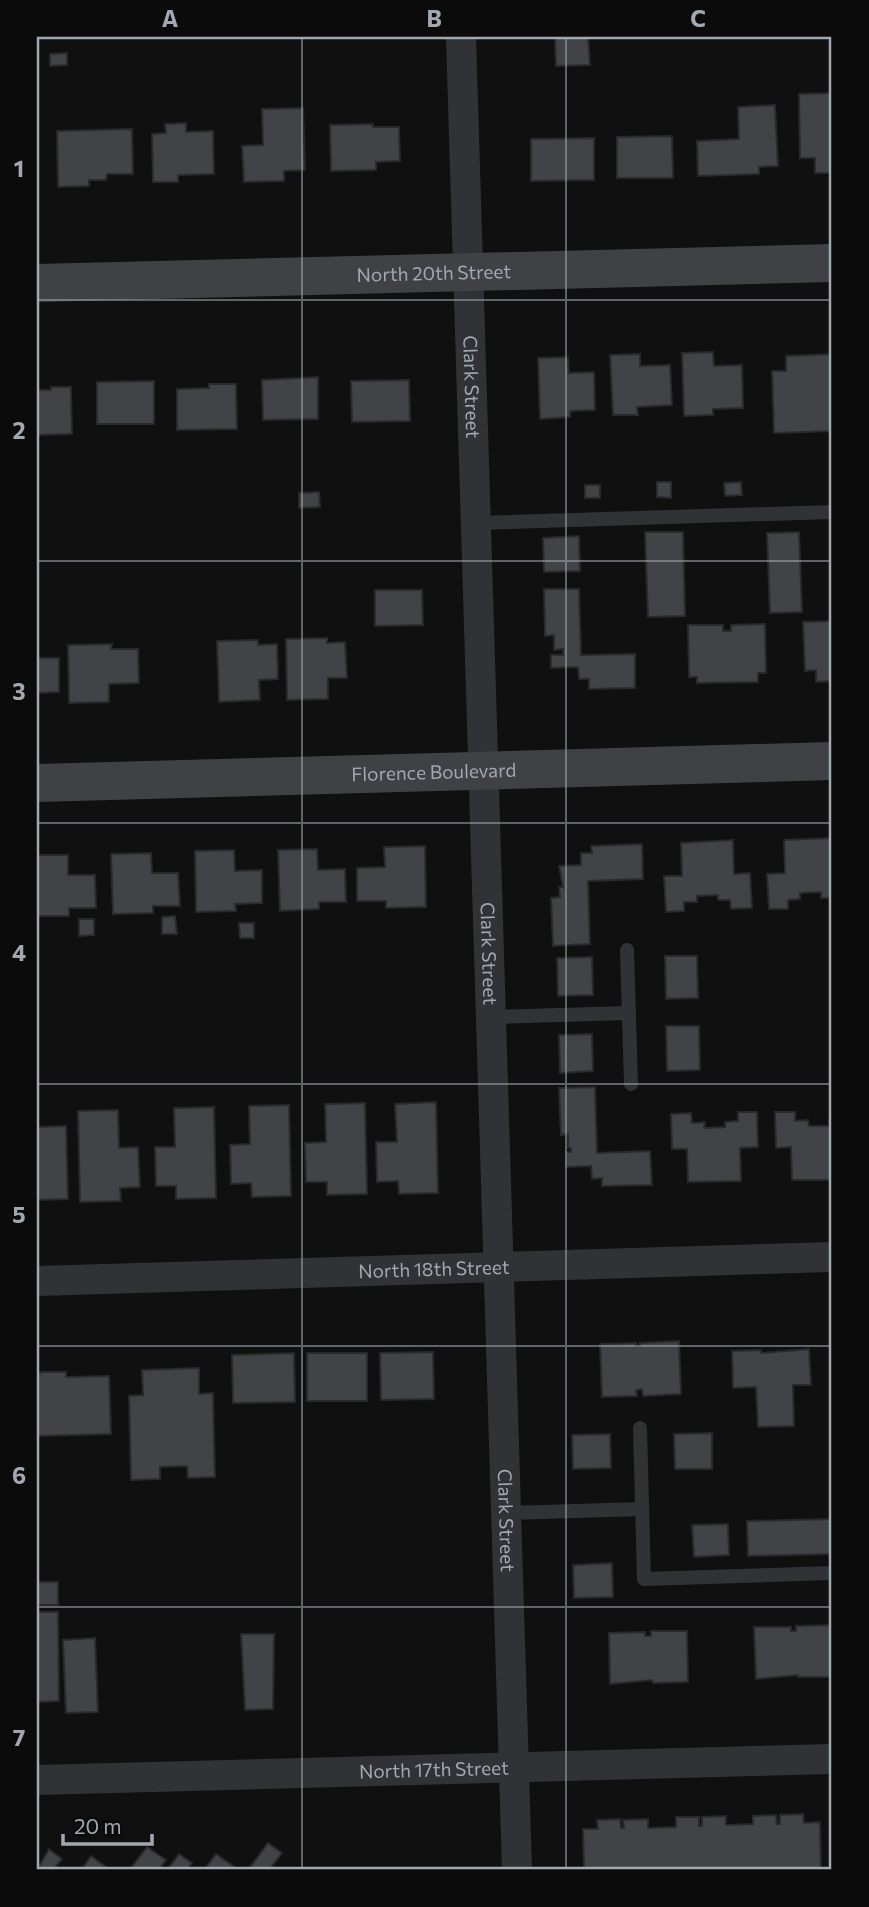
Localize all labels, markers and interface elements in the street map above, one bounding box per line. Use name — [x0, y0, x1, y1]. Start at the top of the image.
text: A — [162, 4, 179, 32]
text: B — [426, 4, 442, 32]
text: C — [690, 4, 706, 32]
text: 1 — [14, 154, 24, 182]
street label: North 20th Street — [356, 259, 512, 286]
street label: Clark Street — [459, 335, 485, 439]
text: 2 — [12, 416, 26, 444]
text: 3 — [12, 677, 26, 705]
street label: Florence Boulevard — [351, 758, 517, 785]
street label: Clark Street — [476, 902, 503, 1006]
text: 4 — [12, 938, 26, 966]
text: 5 — [12, 1200, 26, 1228]
street label: North 18th Street — [358, 1255, 510, 1282]
text: 6 — [12, 1461, 26, 1489]
street label: Clark Street — [494, 1468, 520, 1572]
text: 7 — [13, 1723, 25, 1751]
street label: North 17th Street — [359, 1756, 509, 1782]
scale bar — [63, 1802, 152, 1846]
text: 20 m — [74, 1813, 122, 1838]

